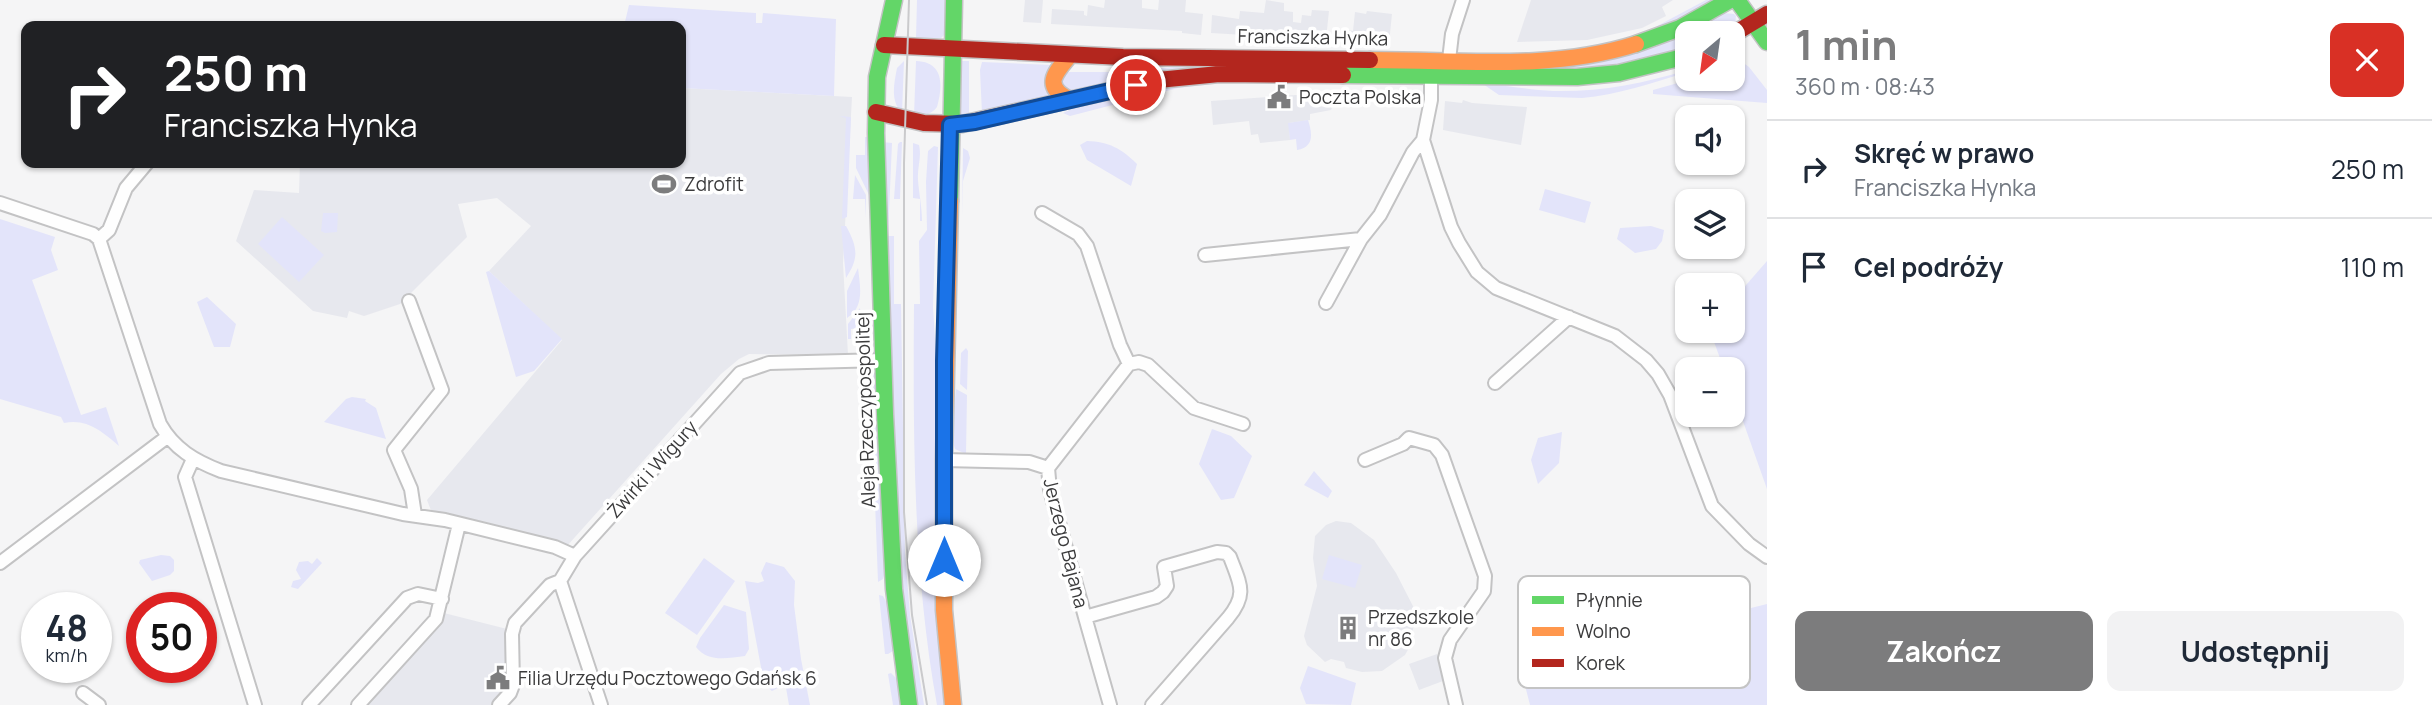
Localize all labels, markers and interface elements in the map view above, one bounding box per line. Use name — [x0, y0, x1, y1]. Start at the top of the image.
text: 1 min — [1795, 15, 1898, 73]
north arrow — [1675, 21, 1745, 91]
map controls — [1675, 21, 1745, 427]
street label: Franciszka Hynka — [1237, 23, 1389, 51]
button: close — [2330, 23, 2404, 97]
text: 250 m — [164, 39, 308, 106]
icon: right — [49, 49, 140, 140]
pin — [1106, 55, 1166, 115]
icon: arrive — [1117, 66, 1155, 104]
text: 360 m · 08:43 — [1795, 70, 1935, 102]
public building icon: Poczta Polska — [1265, 83, 1293, 111]
place label: Poczta Polska — [1299, 84, 1421, 110]
text: Franciszka Hynka — [164, 103, 418, 147]
button: sound — [1675, 105, 1745, 175]
text: Skręć w prawo — [1854, 135, 2034, 171]
icon: right — [1795, 150, 1833, 188]
text: 250 m — [2331, 151, 2404, 187]
sports icon: Zdrofit — [650, 170, 678, 198]
place label: Zdrofit — [684, 171, 744, 197]
text: Franciszka Hynka — [1854, 171, 2036, 203]
button: layers — [1675, 189, 1745, 259]
icon: arrive — [1795, 248, 1833, 286]
text: Cel podróży — [1854, 249, 2003, 285]
text: 110 m — [2341, 249, 2404, 285]
button: + — [1675, 273, 1745, 343]
street label: Aleja Rzeczypospolitej — [849, 312, 881, 508]
button: − — [1675, 357, 1745, 427]
street label: Żwirki i Wigury — [601, 414, 703, 524]
street label: Jerzego Bajana — [1037, 475, 1095, 611]
position arrow — [907, 523, 981, 597]
legend — [1518, 576, 1750, 688]
text: Płynnie — [1576, 587, 1643, 613]
speed limit sign: 50 — [126, 592, 217, 683]
text: 48 — [45, 604, 88, 652]
place label: Przedszkole nr 86 — [1368, 604, 1474, 652]
button: Zakończ — [1795, 611, 2093, 691]
button: Udostępnij — [2107, 611, 2404, 691]
building icon: Przedszkole nr 86 — [1334, 614, 1362, 642]
text: Wolno — [1576, 618, 1631, 644]
text: km/h — [46, 643, 87, 667]
text: Korek — [1576, 650, 1626, 676]
public building icon: Filia Urzędu Pocztowego Gdańsk 6 — [484, 664, 512, 692]
place label: Filia Urzędu Pocztowego Gdańsk 6 — [518, 665, 817, 691]

